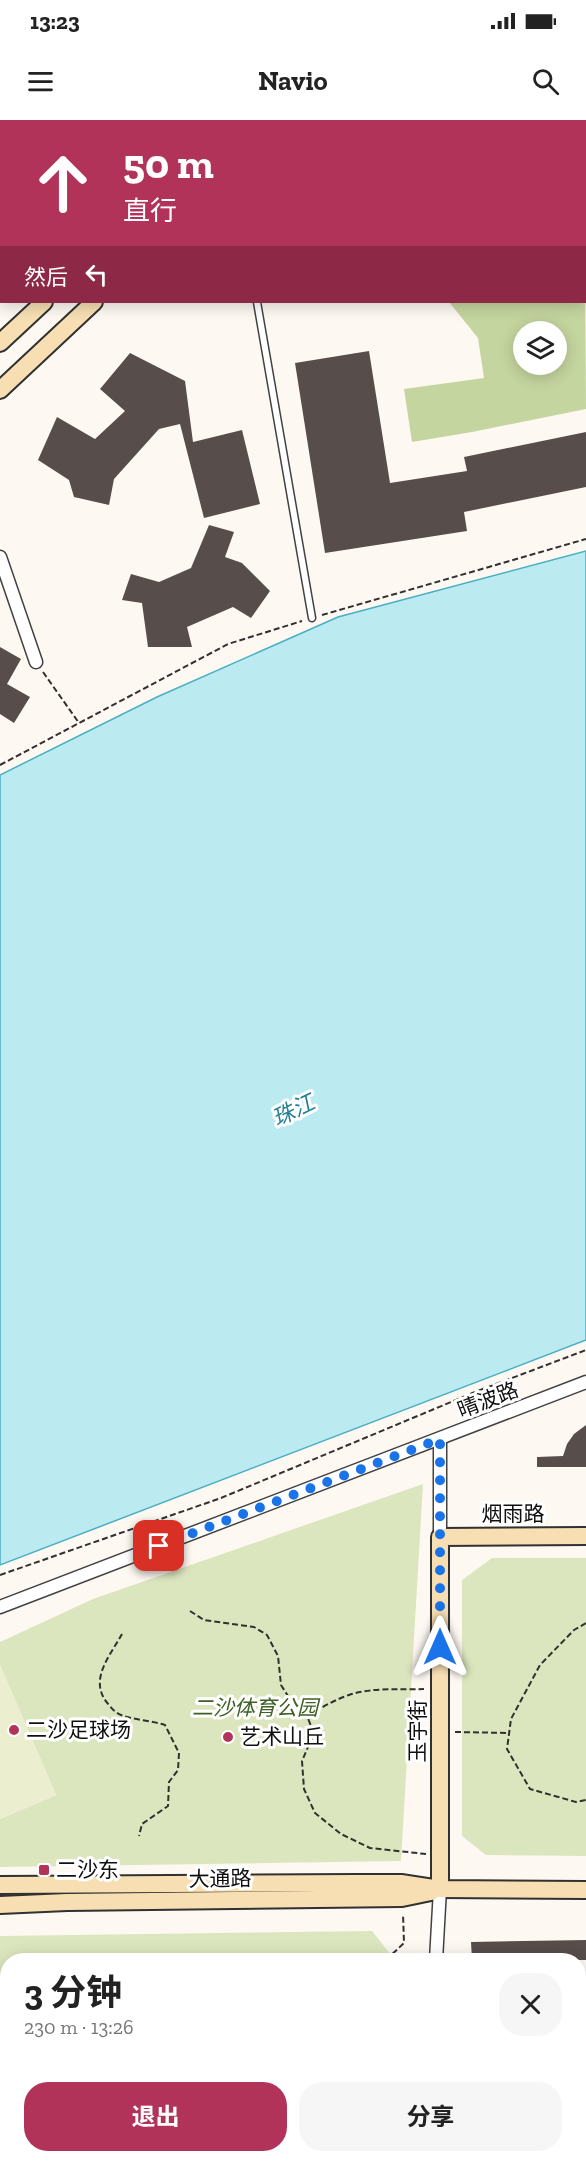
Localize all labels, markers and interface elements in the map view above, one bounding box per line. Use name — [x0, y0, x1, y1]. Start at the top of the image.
text: 13:23 — [30, 8, 80, 35]
icon: menu — [24, 65, 57, 98]
text: Navio — [258, 65, 328, 97]
icon: search — [529, 65, 562, 98]
text: 50 m — [123, 138, 214, 189]
icon: ahead — [24, 144, 102, 222]
text: 直行 — [123, 195, 177, 227]
icon: left — [80, 258, 113, 291]
text: 然后 — [24, 264, 68, 291]
map controls — [513, 321, 567, 375]
button: layers — [513, 321, 567, 375]
water label: 珠江 — [268, 1088, 321, 1132]
street label: 晴波路 — [454, 1377, 522, 1422]
street label: 烟雨路 — [482, 1501, 545, 1526]
pin — [133, 1520, 184, 1571]
icon: arrive — [142, 1529, 175, 1562]
position arrow — [408, 1615, 472, 1679]
park label: 二沙体育公园 — [192, 1695, 321, 1720]
street label: 玉宇街 — [405, 1700, 430, 1763]
place label: 二沙足球场 — [26, 1717, 131, 1742]
marker: 二沙足球场 — [7, 1723, 21, 1737]
place label: 艺术山丘 — [240, 1724, 324, 1749]
marker: 艺术山丘 — [221, 1730, 235, 1744]
place label: 二沙东 — [56, 1857, 119, 1882]
marker: 二沙东 — [37, 1863, 51, 1877]
street label: 大通路 — [188, 1865, 252, 1892]
text: 3 分钟 — [24, 1971, 122, 2014]
button: close — [499, 1973, 562, 2036]
text: 230 m · 13:26 — [24, 2015, 134, 2039]
button: 退出 — [24, 2082, 287, 2151]
button: 分享 — [299, 2082, 562, 2151]

